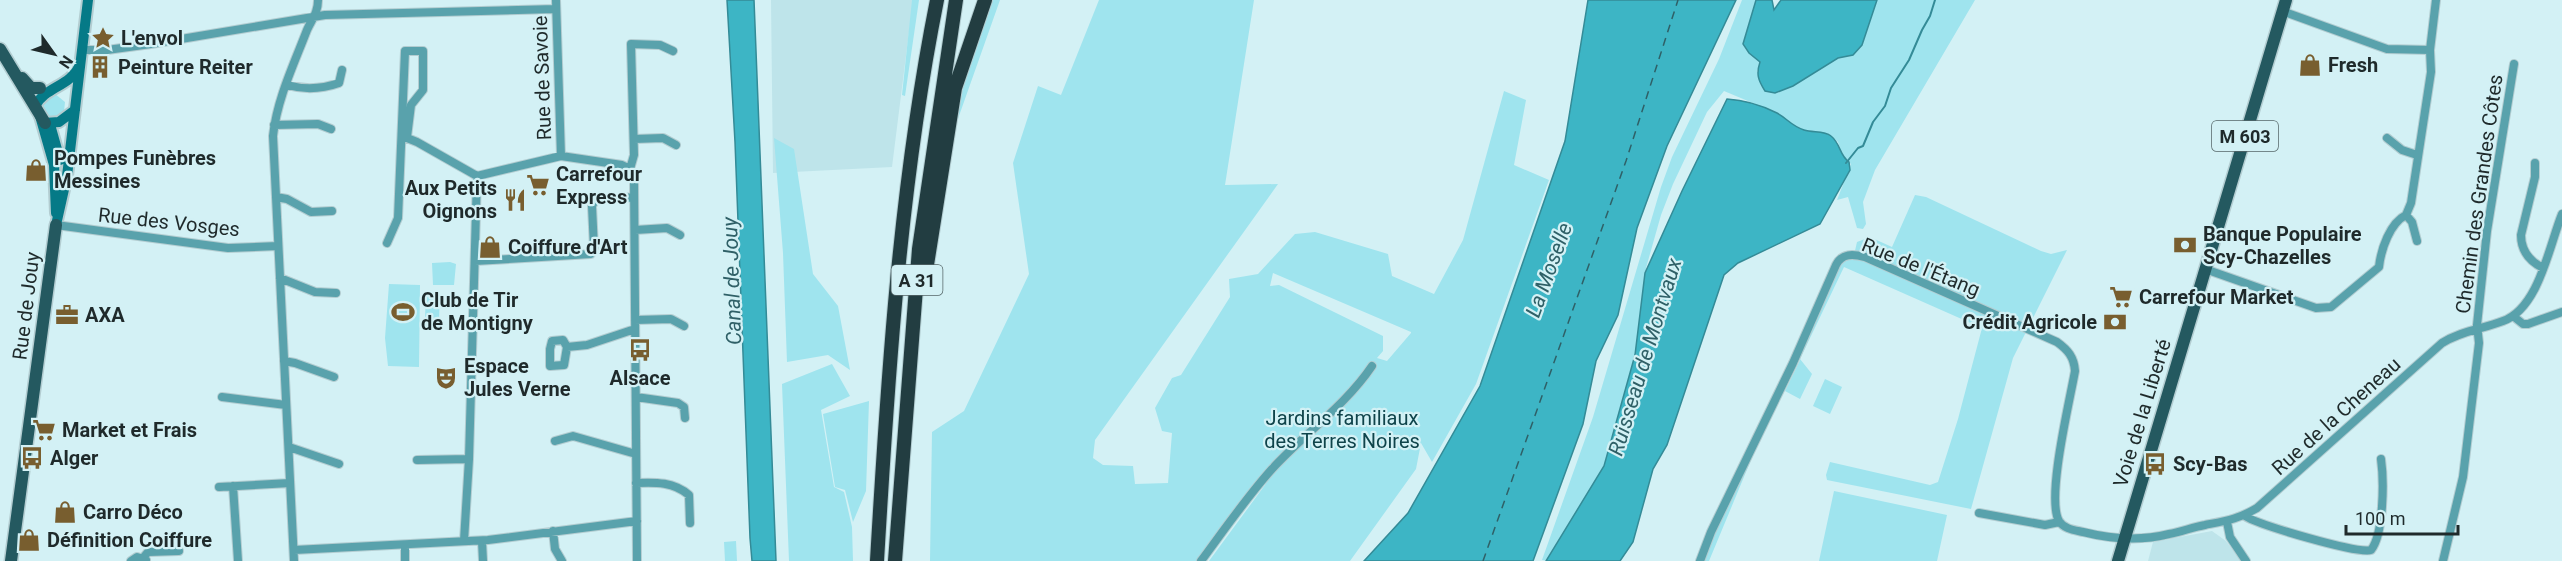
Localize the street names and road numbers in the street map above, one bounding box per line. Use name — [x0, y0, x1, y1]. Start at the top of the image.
street label: Rue de Savoie — [528, 15, 556, 141]
street label: Chemin des Grandes Côtes — [2450, 73, 2508, 315]
road number: M 603 — [2212, 121, 2278, 151]
street label: Rue des Vosges — [97, 203, 241, 241]
street label: Rue de l'Étang — [1858, 232, 1984, 302]
street label: Rue de Jouy — [7, 250, 45, 361]
road number: A 31 — [892, 265, 942, 295]
street label: Voie de la Liberté — [2108, 336, 2176, 490]
street label: Rue de la Cheneau — [2267, 352, 2405, 480]

